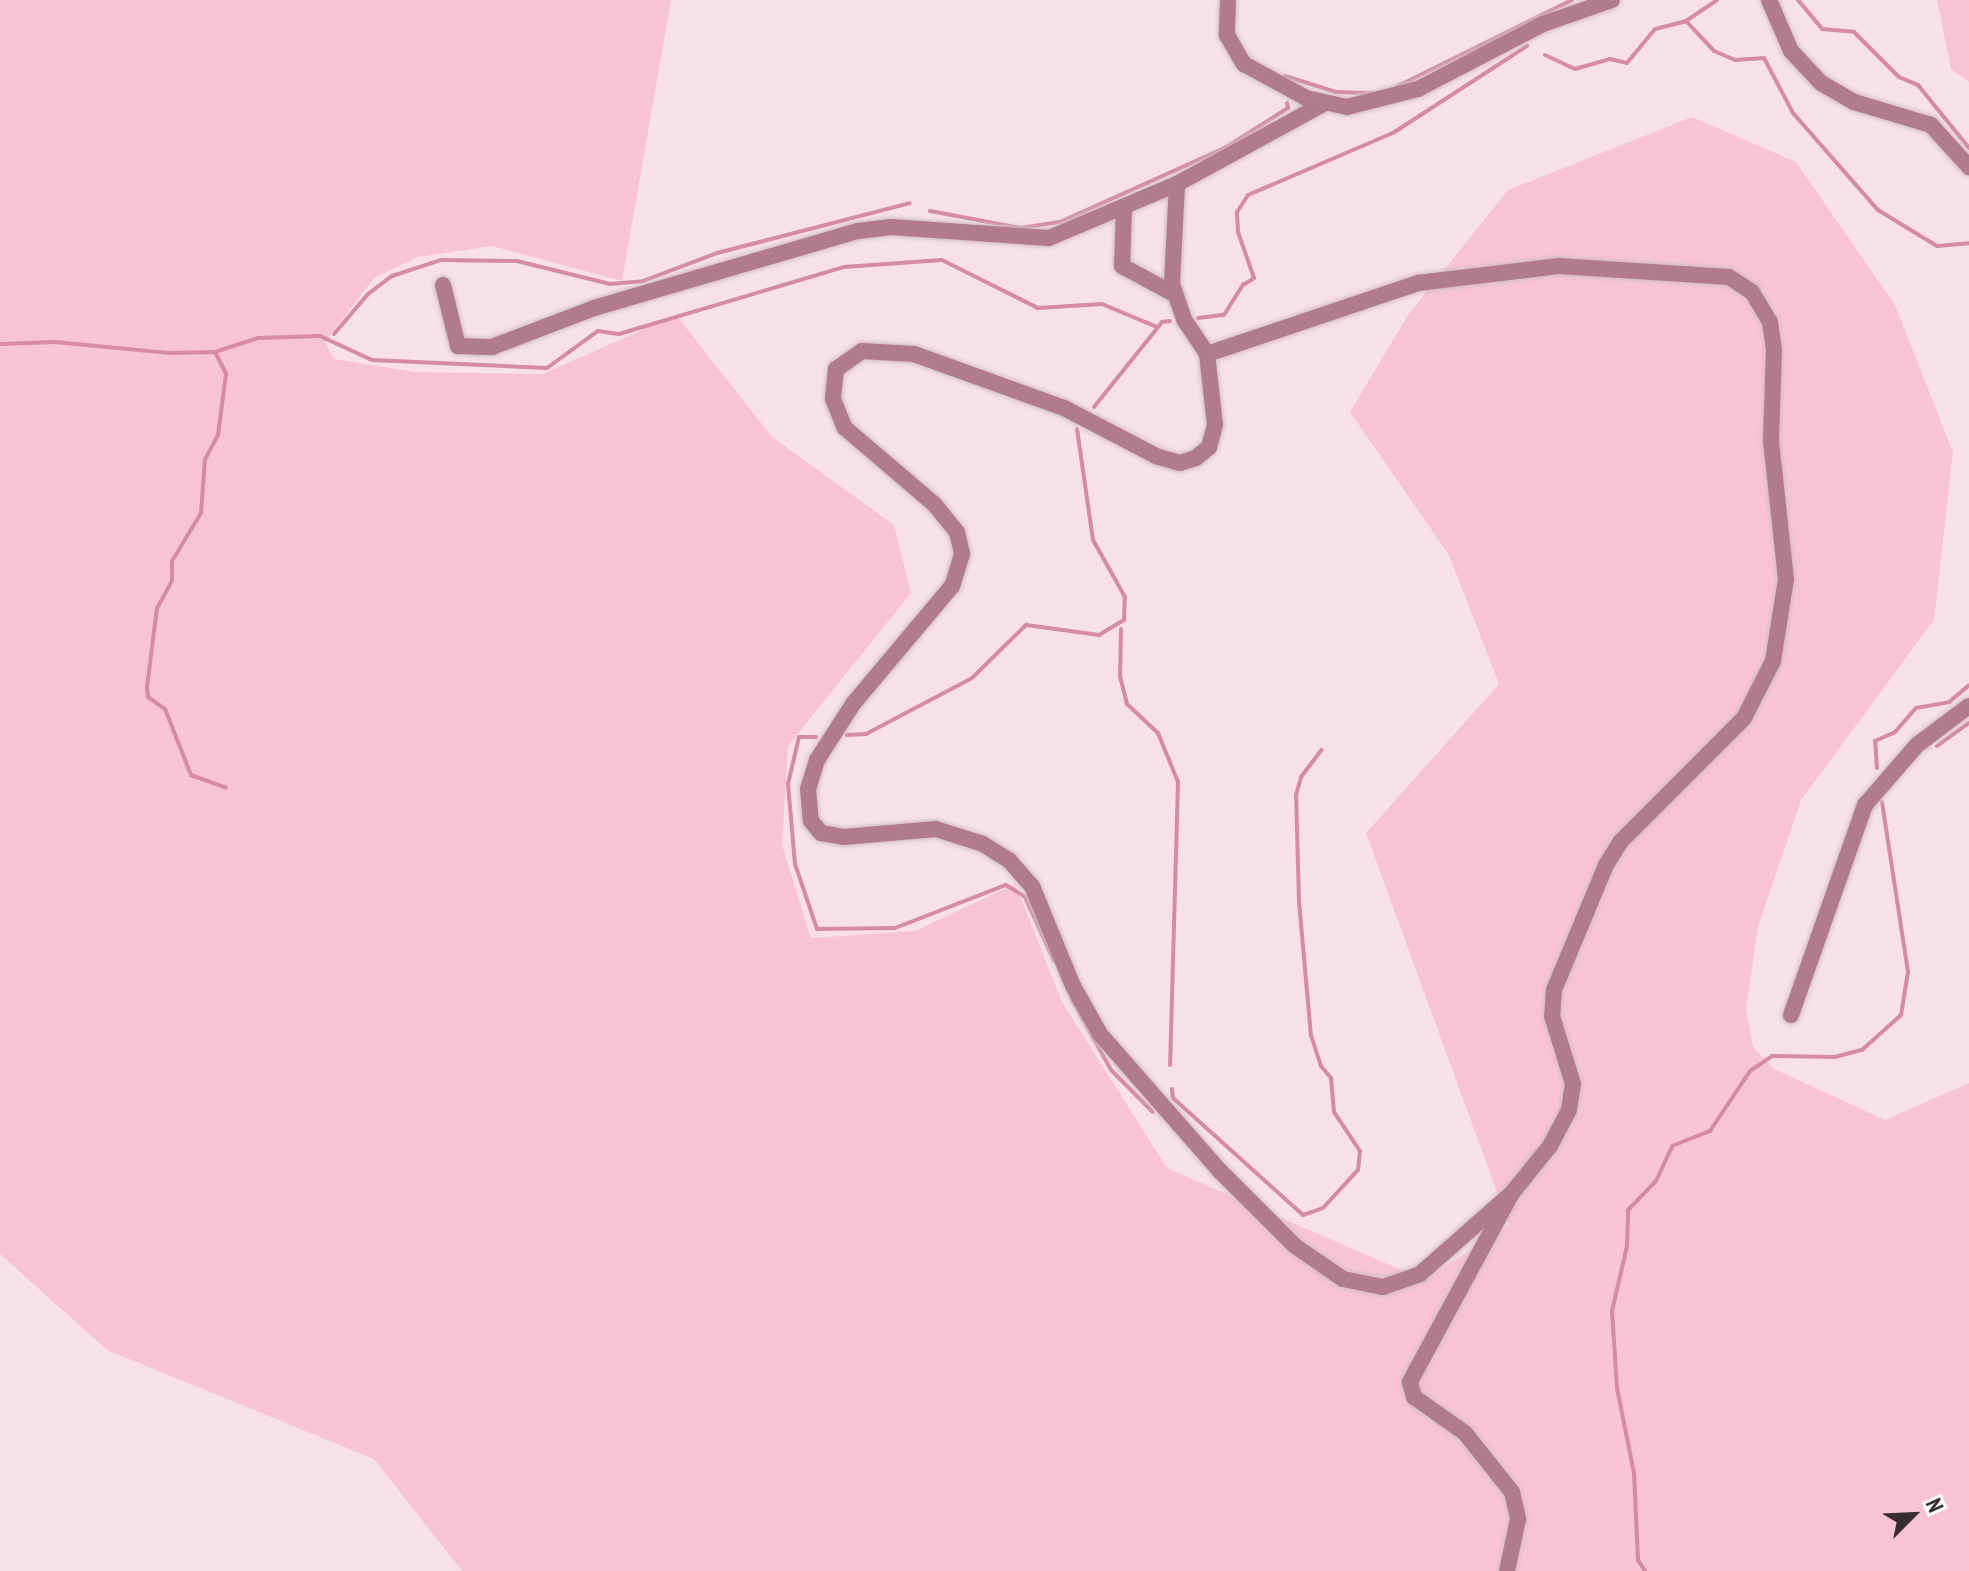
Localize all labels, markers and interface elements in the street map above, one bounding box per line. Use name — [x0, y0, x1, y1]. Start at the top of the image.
north arrow — [1873, 1475, 1953, 1555]
text: N — [1920, 1494, 1950, 1516]

